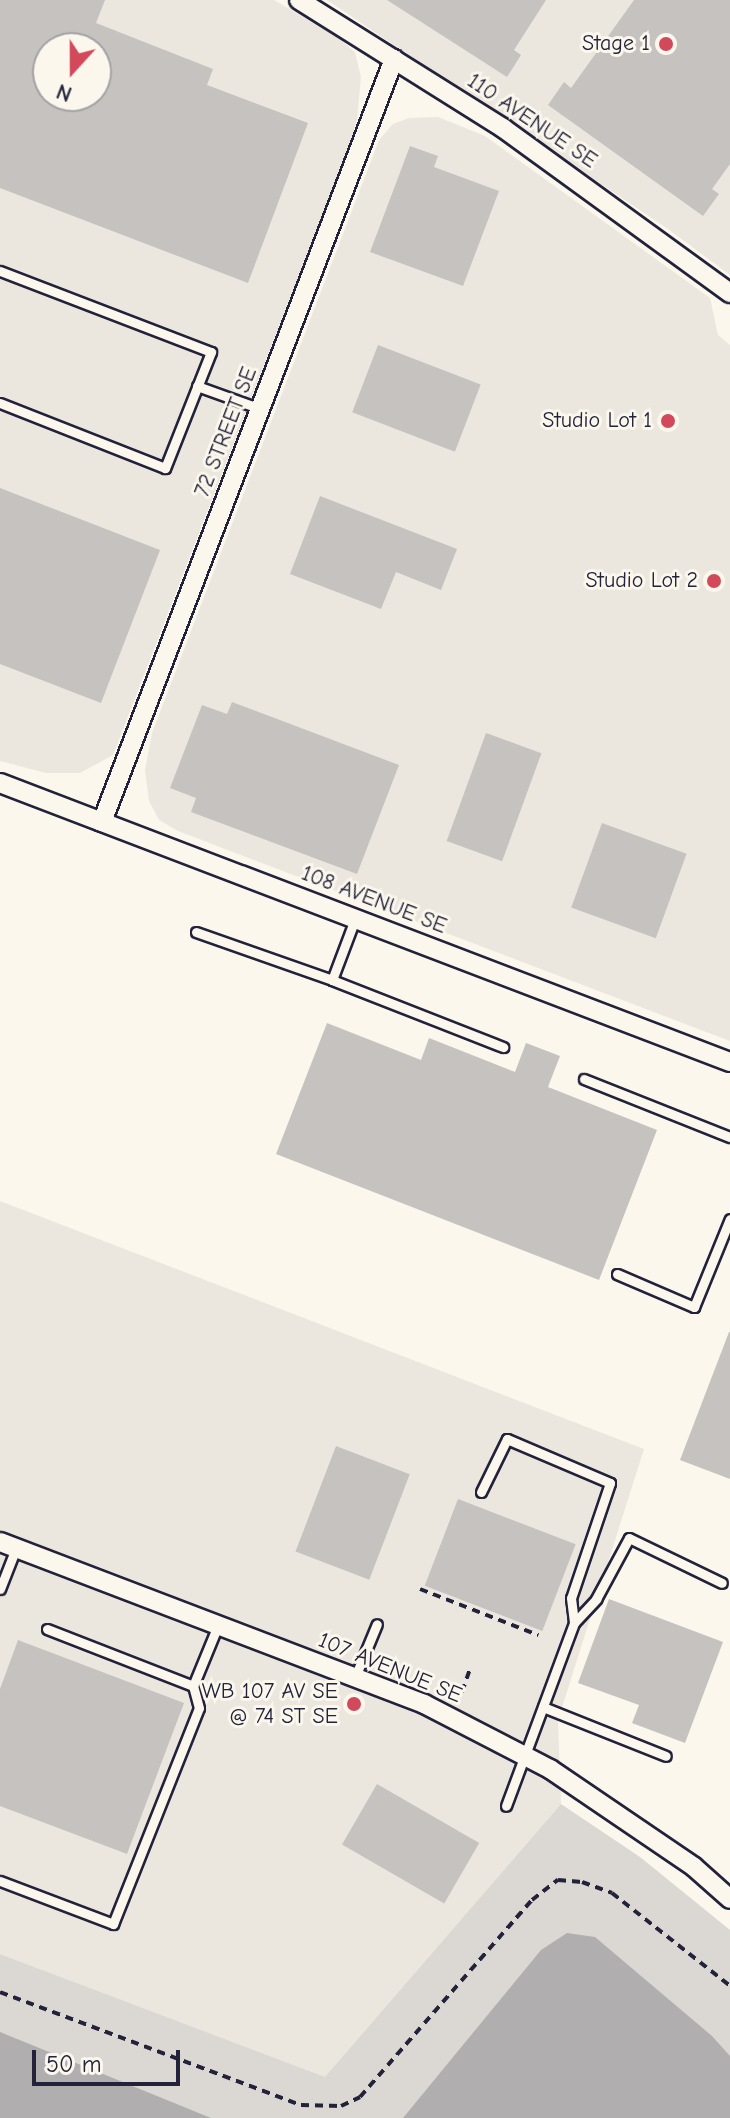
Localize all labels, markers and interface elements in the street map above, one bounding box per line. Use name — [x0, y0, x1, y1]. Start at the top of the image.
place label: Stage 1 — [582, 31, 650, 57]
north arrow — [32, 32, 112, 112]
marker: Stage 1 — [657, 35, 675, 53]
street label: 110 AVENUE SE — [462, 68, 602, 174]
text: N — [53, 78, 75, 107]
street label: 72 STREET SE — [189, 363, 263, 501]
place label: Studio Lot 1 — [542, 408, 652, 434]
marker: Studio Lot 1 — [659, 412, 677, 430]
place label: Studio Lot 2 — [585, 568, 698, 594]
marker: Studio Lot 2 — [705, 572, 723, 590]
street label: 108 AVENUE SE — [298, 860, 450, 940]
street label: 107 AVENUE SE — [314, 1627, 466, 1709]
place label: WB 107 AV SE @ 74 ST SE — [202, 1678, 338, 1730]
marker: WB 107 AV SE @ 74 ST SE — [345, 1695, 363, 1713]
scale bar — [36, 2034, 184, 2084]
text: 50 m — [46, 2050, 102, 2078]

